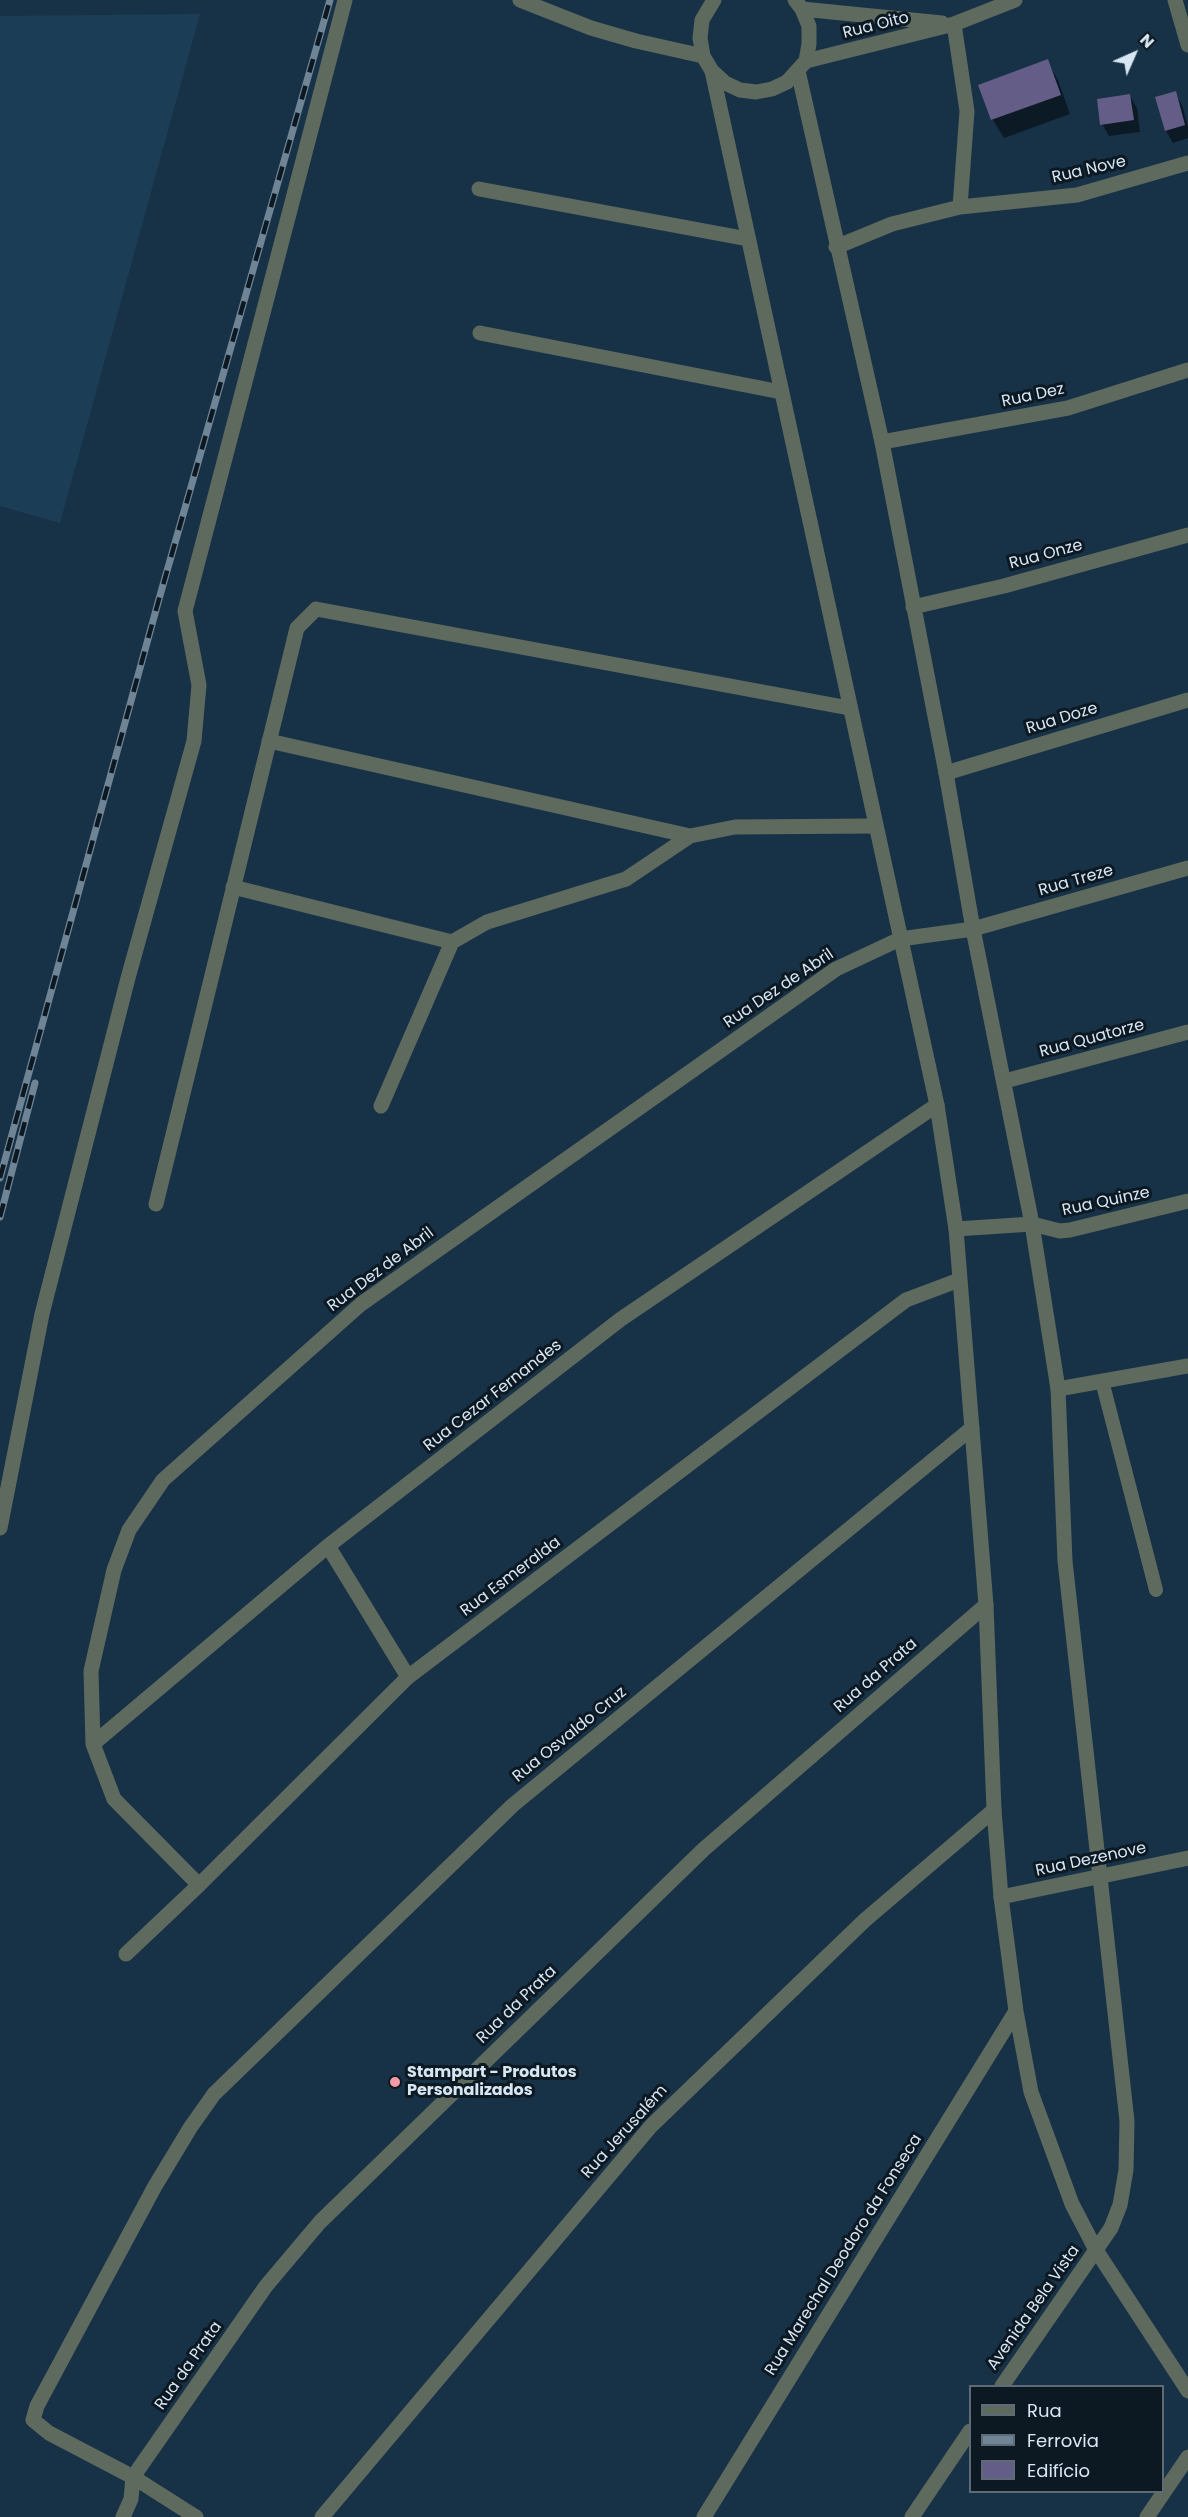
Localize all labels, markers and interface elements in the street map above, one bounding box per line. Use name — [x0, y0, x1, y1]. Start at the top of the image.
street label: Rua Oito — [841, 9, 911, 43]
north arrow — [1104, 24, 1164, 84]
text: N — [1135, 29, 1159, 53]
street label: Rua Nove — [1050, 152, 1128, 188]
street label: Rua Dez — [1000, 380, 1066, 412]
street label: Rua Onze — [1007, 536, 1085, 574]
street label: Rua Doze — [1024, 699, 1100, 739]
street label: Rua Treze — [1036, 861, 1116, 901]
street label: Rua Dez de Abril — [720, 945, 838, 1033]
street label: Rua Quatorze — [1037, 1016, 1147, 1062]
street label: Rua Quinze — [1060, 1183, 1152, 1221]
street label: Rua Dez de Abril — [324, 1224, 438, 1316]
street label: Rua Cezar Fernandes — [420, 1336, 566, 1456]
street label: Rua Esmeralda — [457, 1533, 565, 1621]
street label: Rua da Prata — [831, 1635, 921, 1717]
street label: Rua Osvaldo Cruz — [509, 1683, 631, 1787]
street label: Rua Dezenove — [1034, 1839, 1148, 1881]
street label: Rua da Prata — [473, 1962, 561, 2048]
place label: Stampart - Produtos Personalizados — [407, 2063, 577, 2101]
marker: Stampart - Produtos Personalizados — [388, 2075, 402, 2089]
street label: Rua Jerusalém — [578, 2081, 672, 2183]
street label: Rua Marechal Deodoro da Fonseca — [761, 2131, 927, 2379]
street label: Avenida Bela Vista — [984, 2242, 1084, 2374]
street label: Rua da Prata — [151, 2318, 227, 2414]
legend — [969, 2385, 1164, 2493]
text: Rua — [1027, 2398, 1062, 2423]
text: Ferrovia — [1027, 2428, 1099, 2453]
text: Edifício — [1027, 2458, 1090, 2483]

